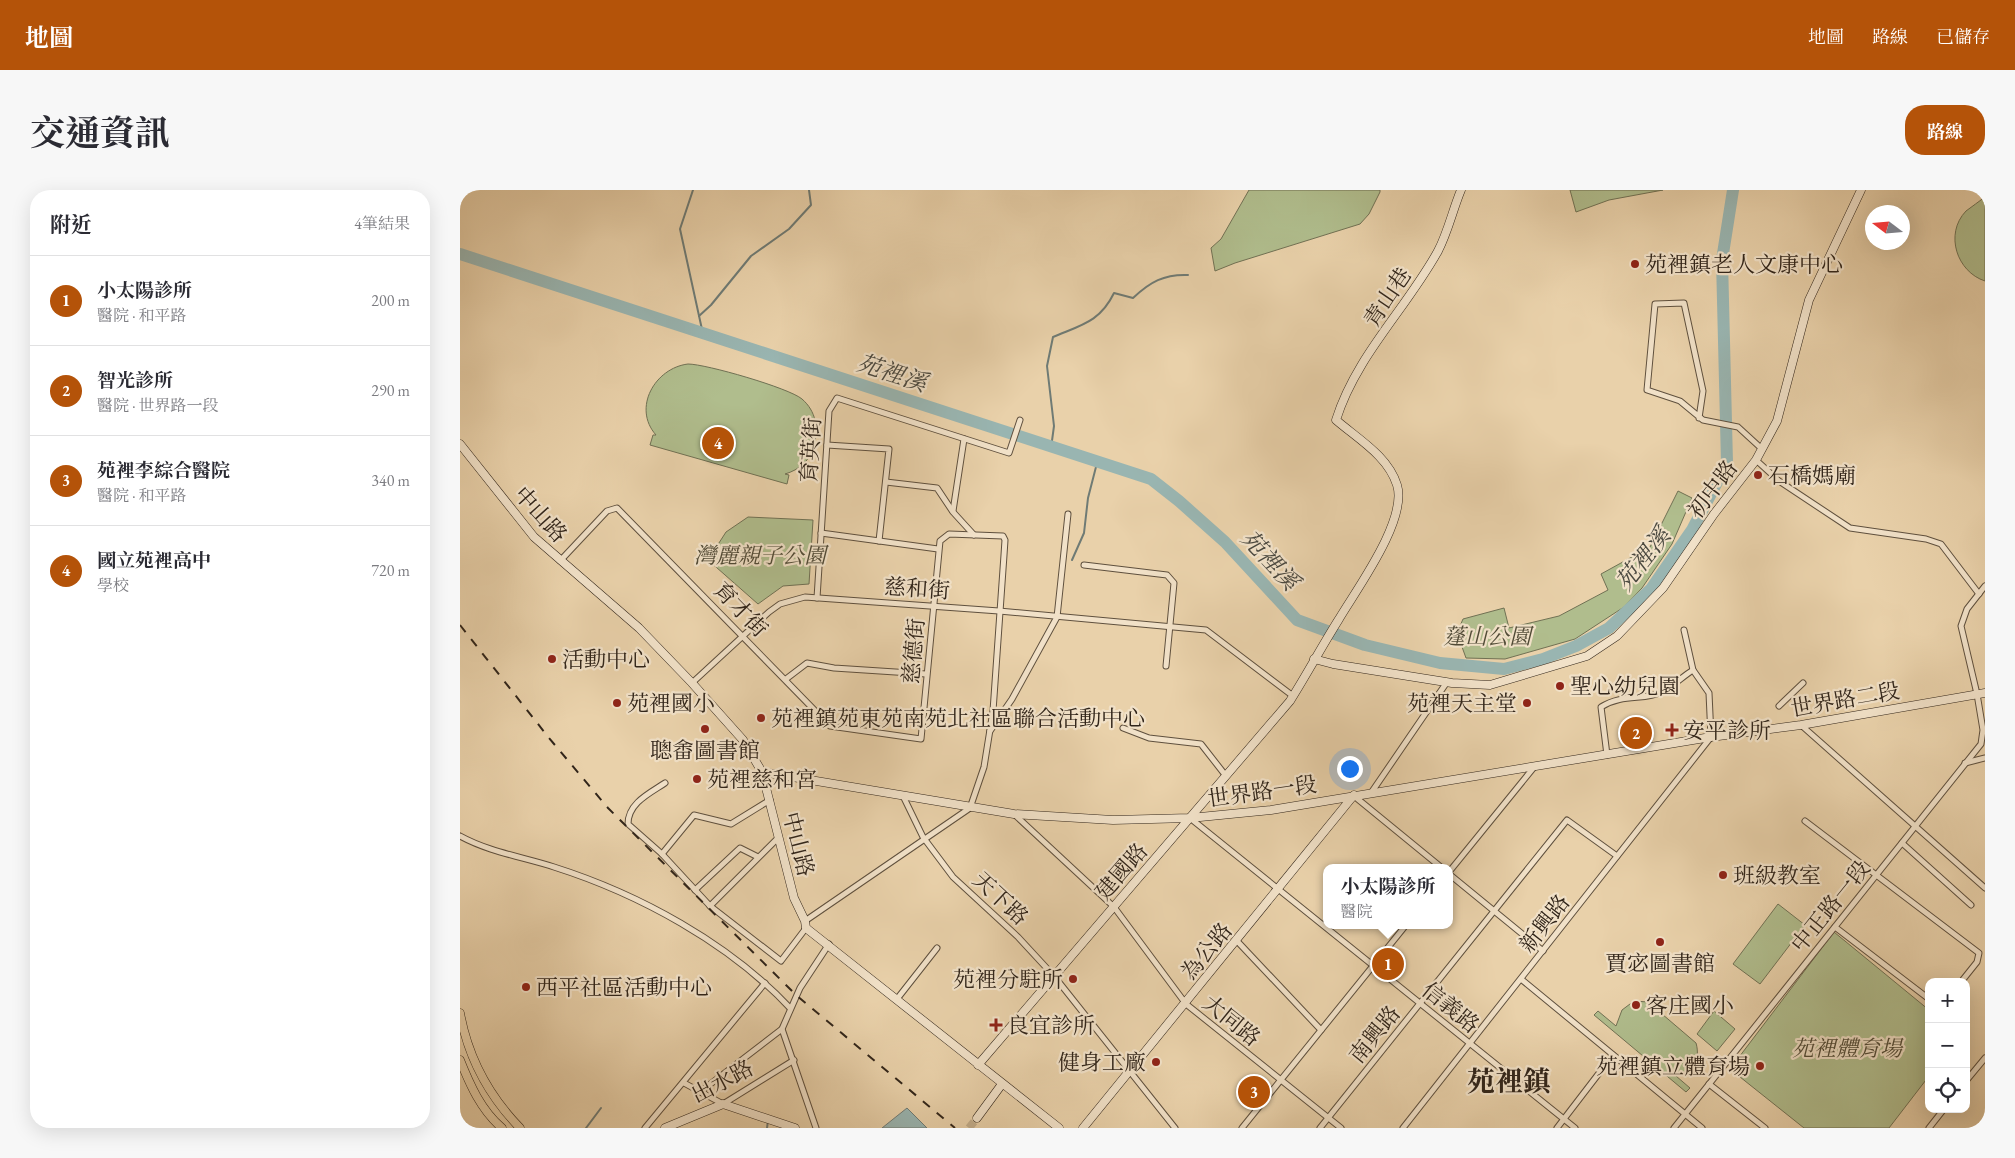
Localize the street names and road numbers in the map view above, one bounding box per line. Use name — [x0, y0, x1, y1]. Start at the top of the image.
street label: 青山巷 — [1357, 262, 1418, 333]
street label: 育英街 — [794, 416, 827, 484]
street label: 初中路 — [1681, 454, 1744, 524]
street label: 中山路 — [508, 480, 573, 549]
street label: 慈和街 — [883, 572, 951, 605]
street label: 育才街 — [707, 576, 774, 643]
street label: 慈德街 — [896, 617, 931, 685]
street label: 世界路二段 — [1788, 676, 1902, 723]
street label: 世界路一段 — [1206, 769, 1319, 814]
street label: 中山路 — [776, 809, 821, 880]
street label: 建國路 — [1089, 837, 1154, 906]
street label: 中正路一段 — [1785, 854, 1876, 958]
street label: 天下路 — [967, 865, 1035, 931]
street label: 新興路 — [1513, 888, 1576, 958]
street label: 為公路 — [1174, 917, 1238, 986]
street label: 信義路 — [1416, 975, 1485, 1039]
street label: 大同路 — [1197, 988, 1266, 1052]
street label: 南興路 — [1342, 1000, 1406, 1069]
street label: 出水路 — [686, 1053, 758, 1110]

